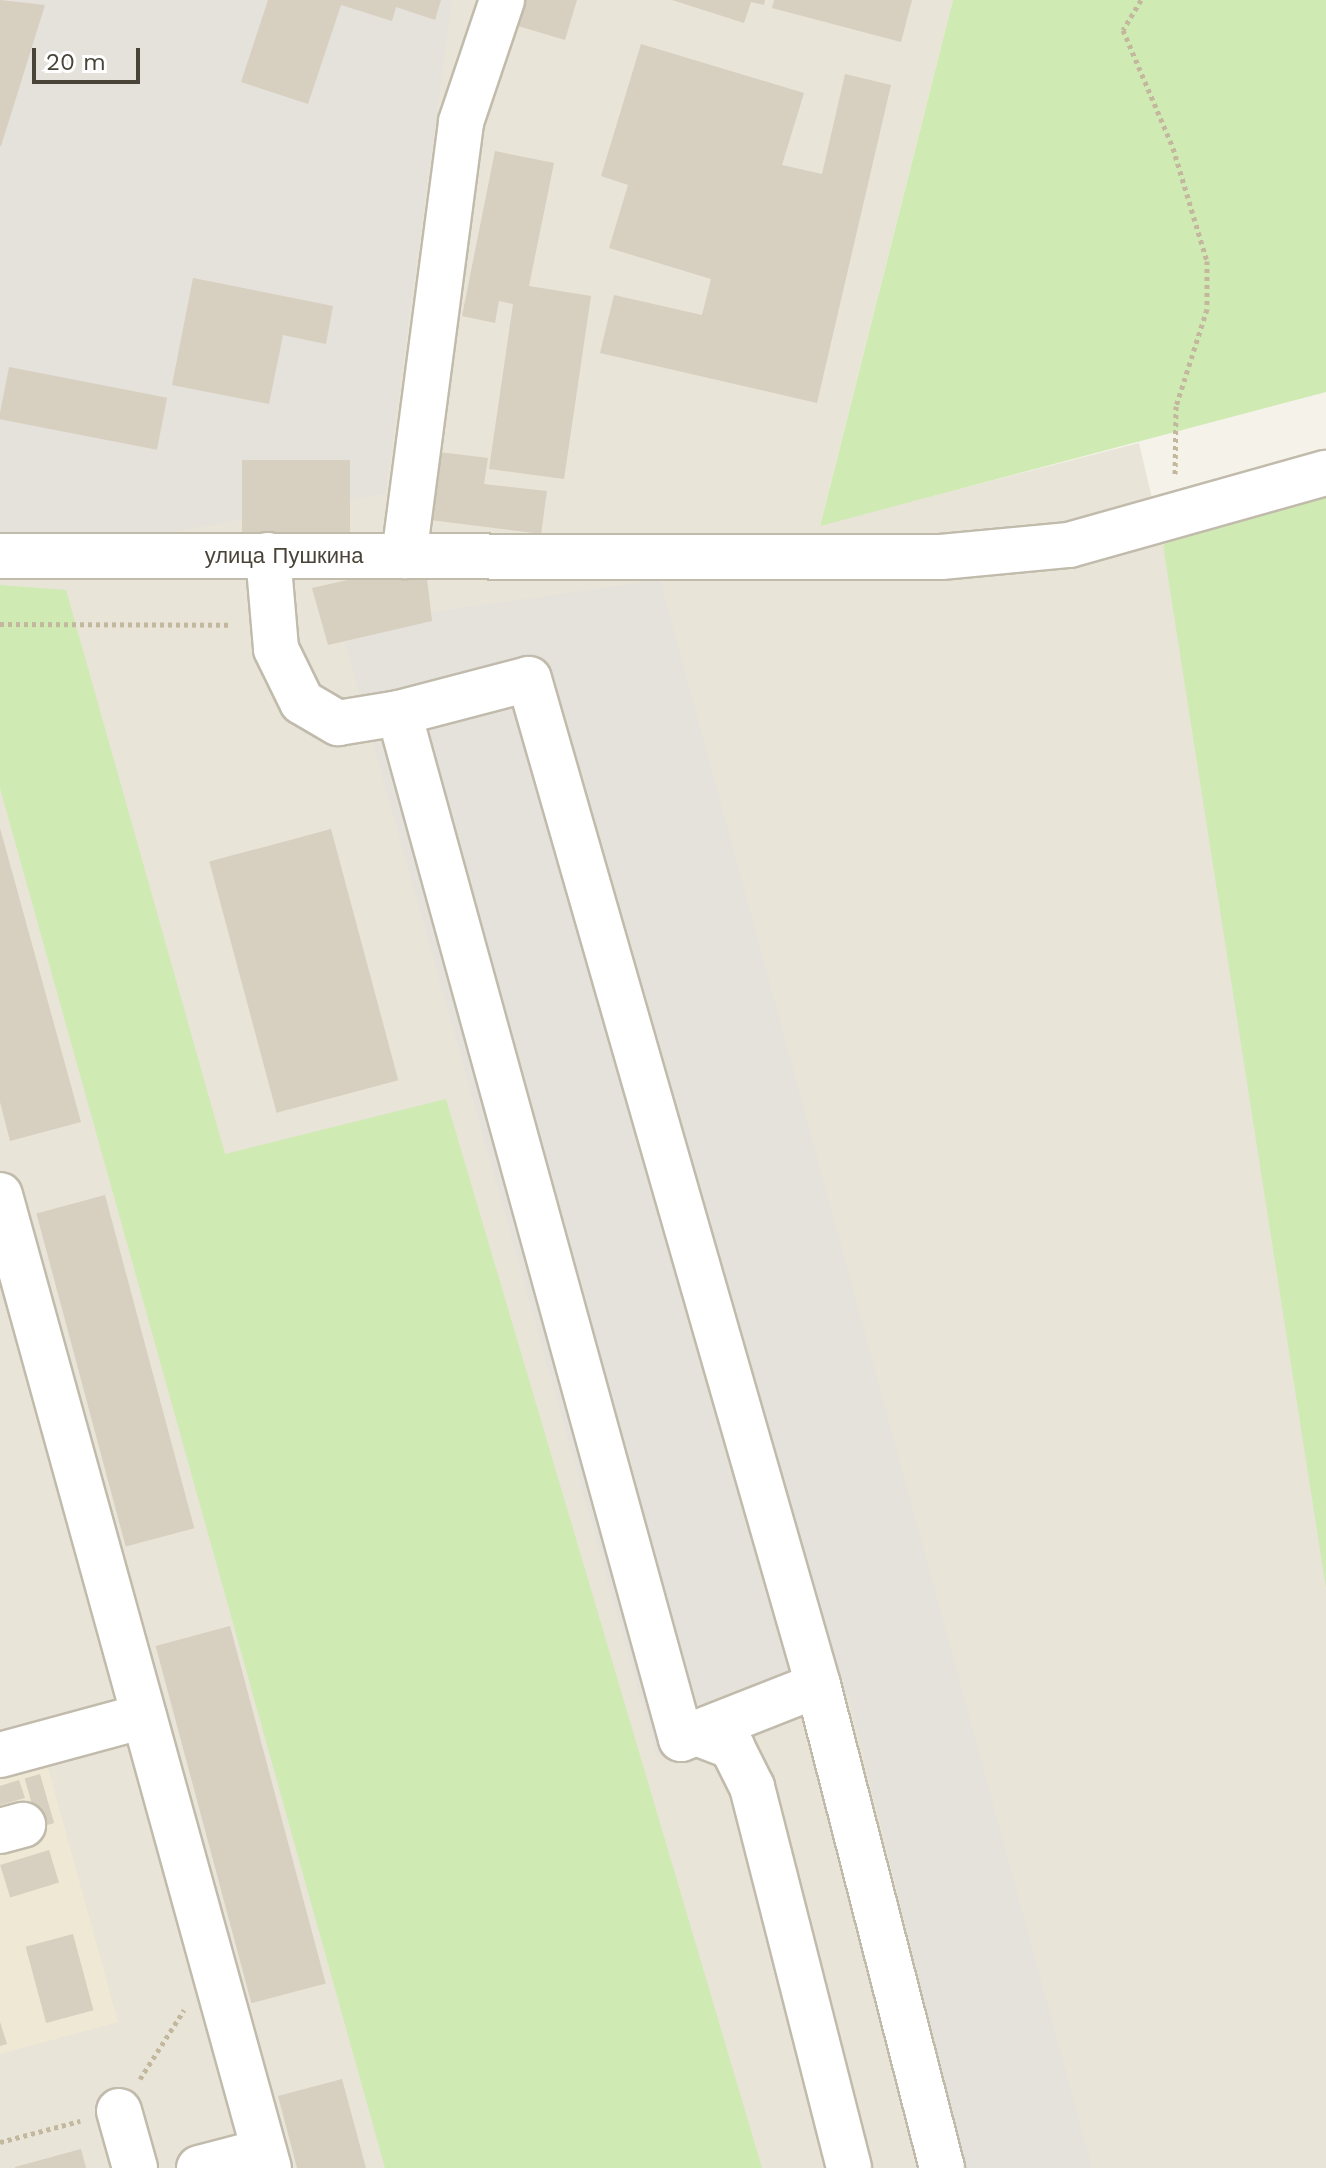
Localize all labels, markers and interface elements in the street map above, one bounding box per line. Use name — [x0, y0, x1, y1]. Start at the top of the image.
scale bar — [36, 32, 144, 82]
text: 20 m — [46, 48, 106, 76]
street label: улица Пушкина — [205, 543, 363, 569]

